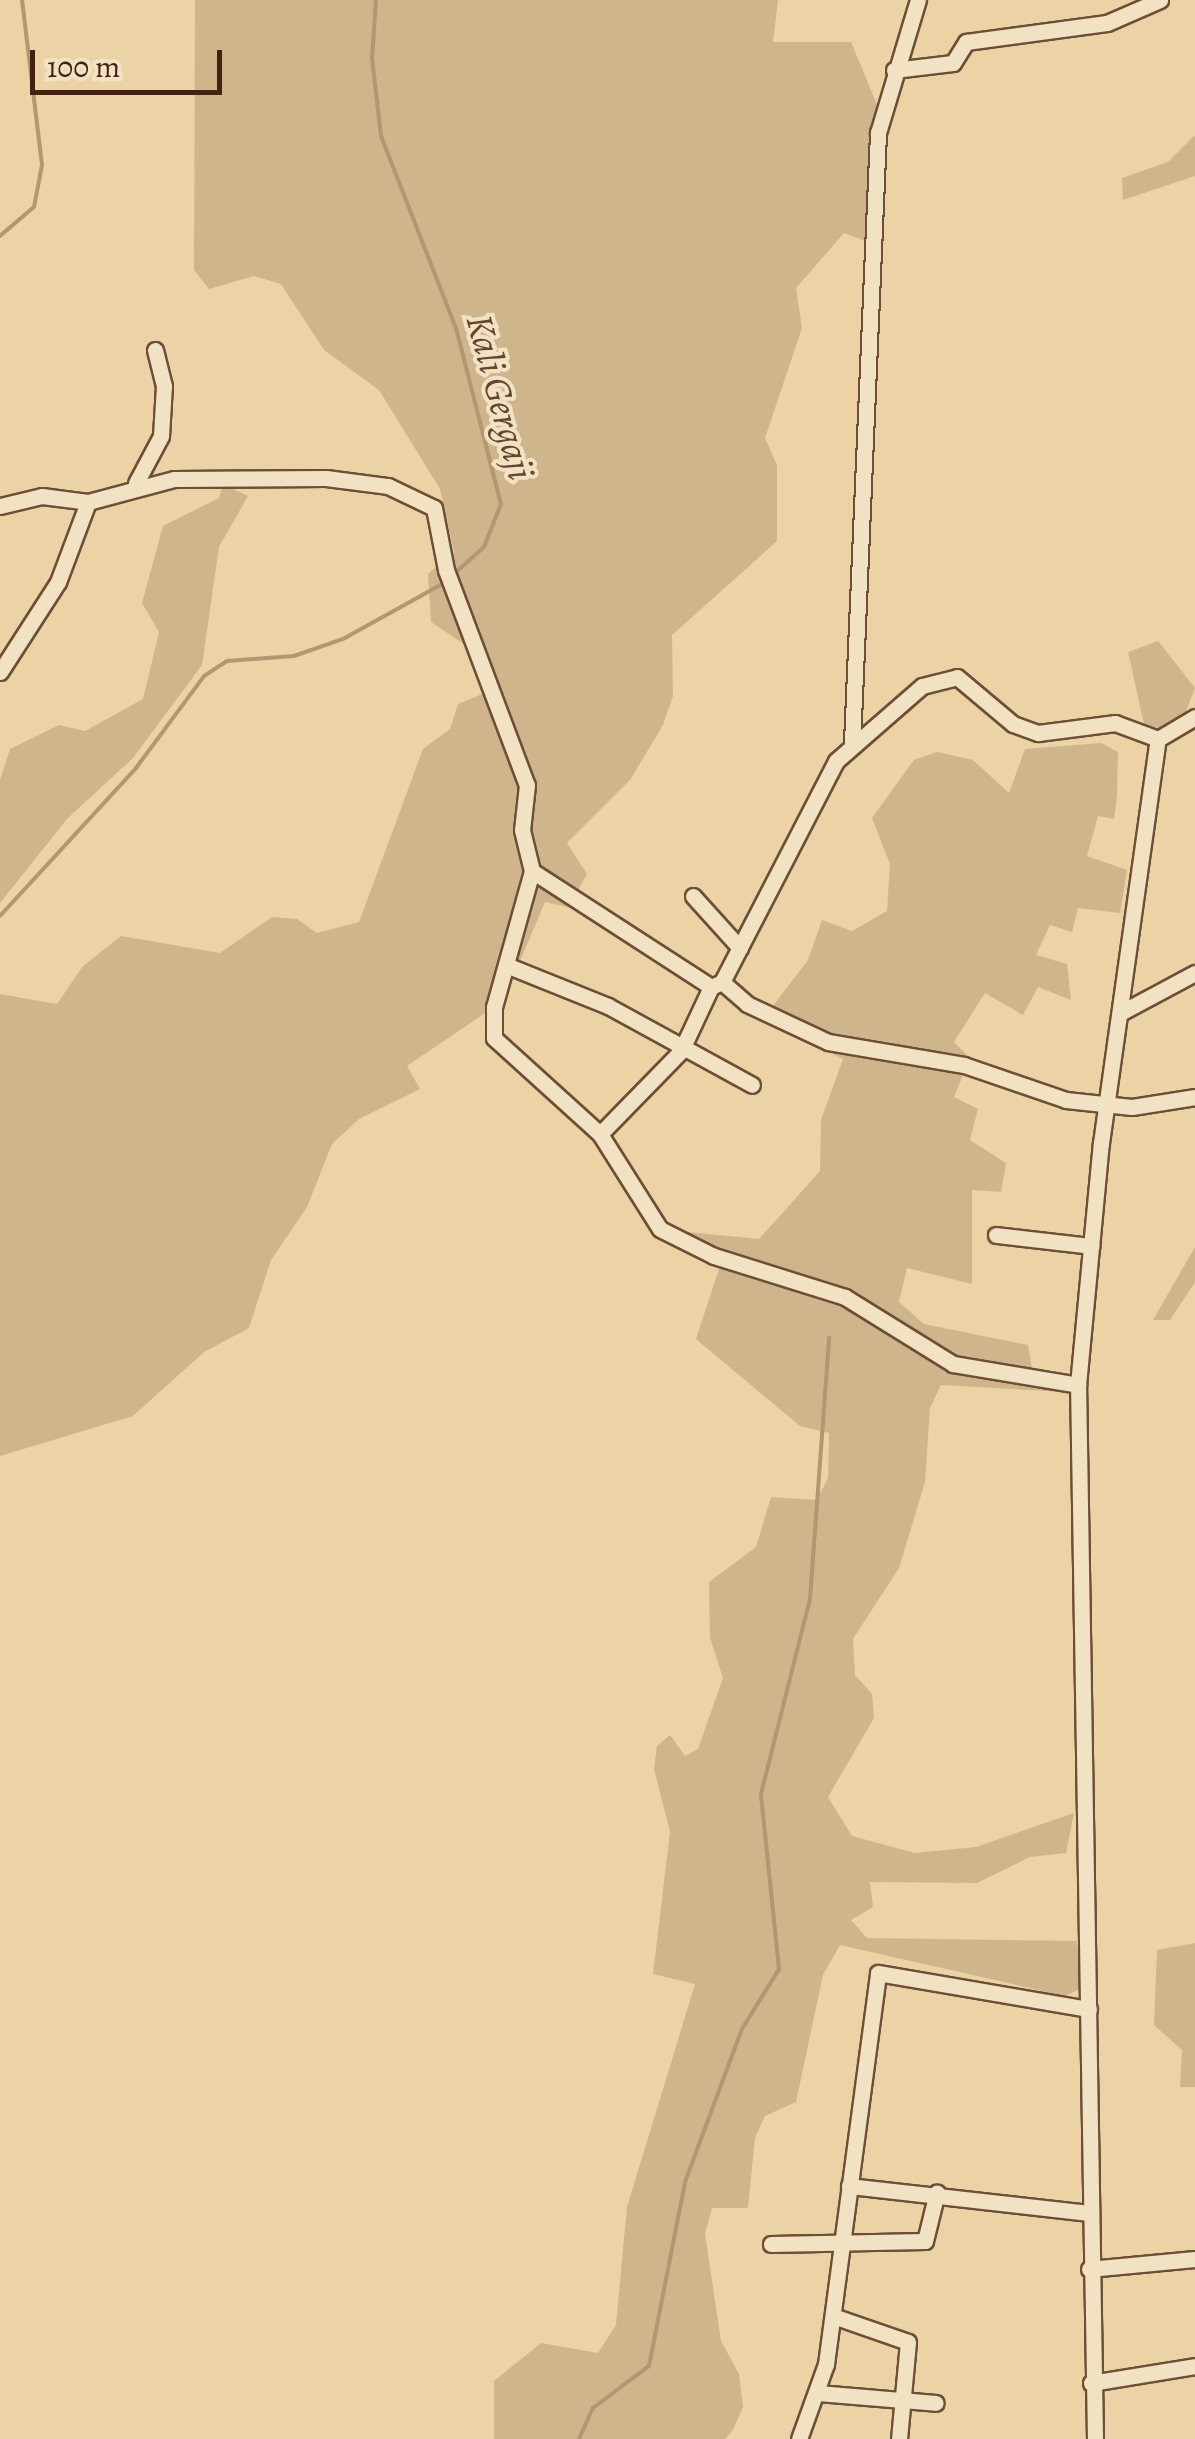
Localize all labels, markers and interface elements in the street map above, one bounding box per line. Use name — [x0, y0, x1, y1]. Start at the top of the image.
scale bar — [35, 30, 228, 92]
text: 100 m — [47, 47, 120, 87]
water label: Kali Gergaji — [456, 309, 544, 485]

